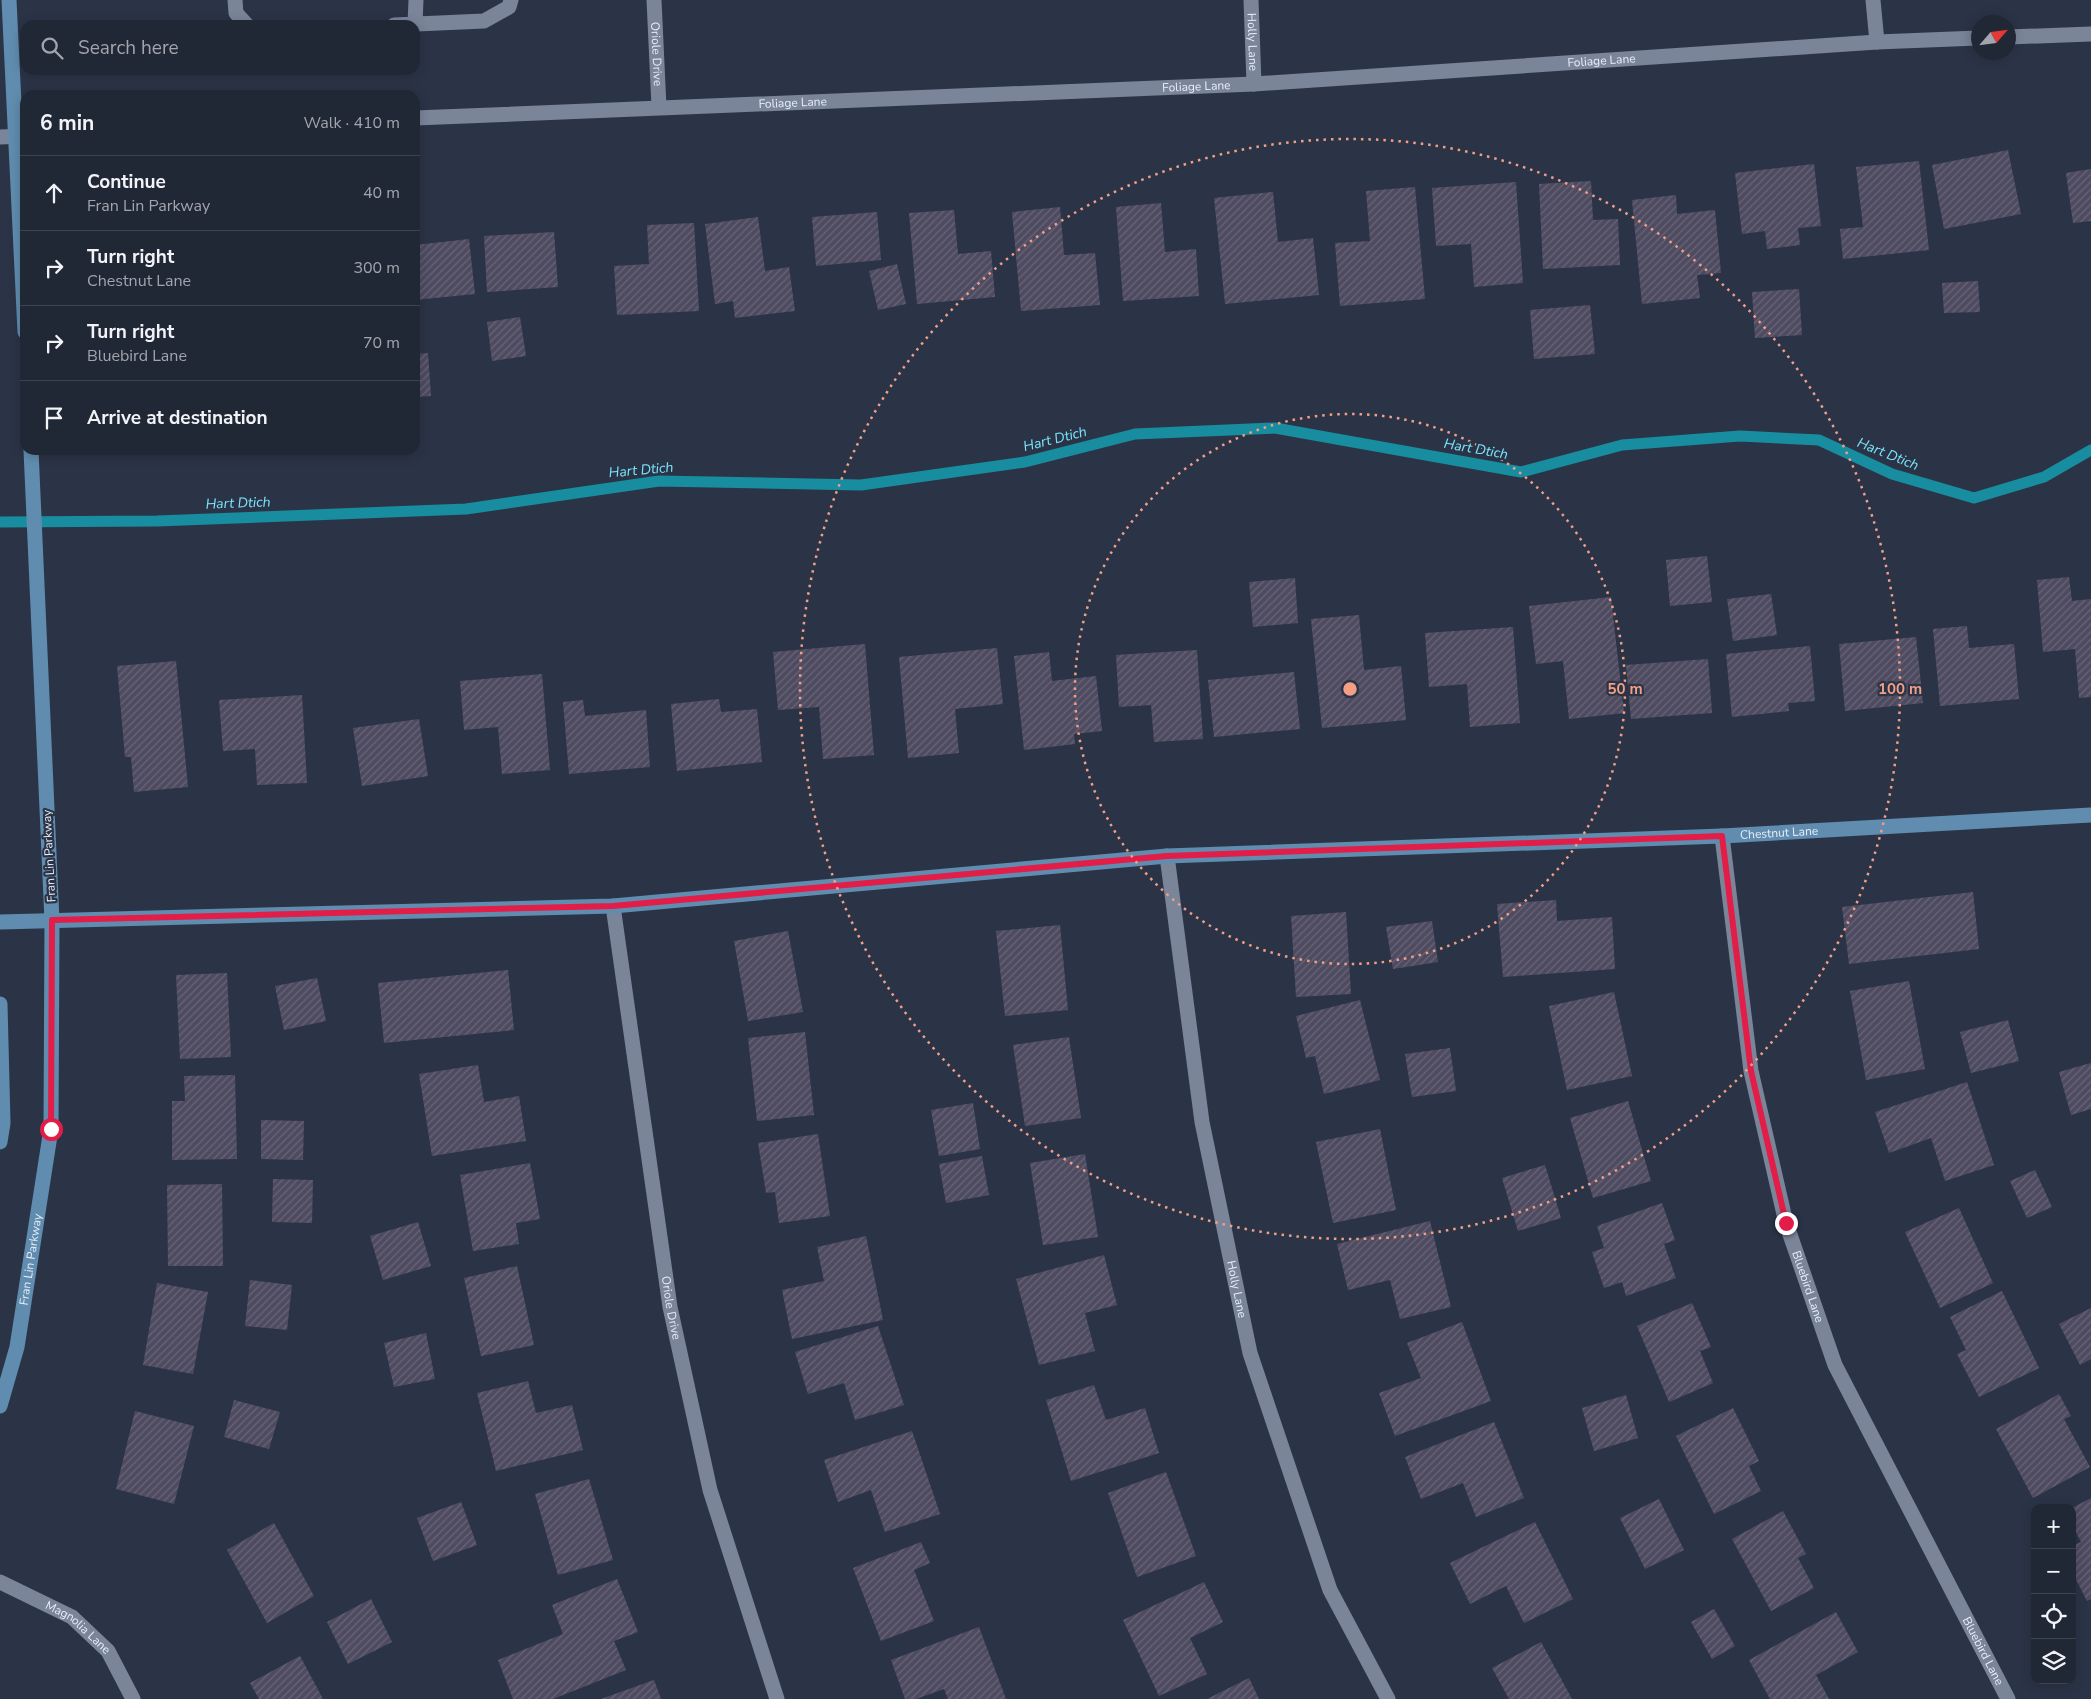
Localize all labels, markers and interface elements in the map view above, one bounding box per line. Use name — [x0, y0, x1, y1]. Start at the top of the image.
street label: Holly Lane — [1243, 13, 1262, 71]
north arrow — [1971, 15, 2016, 60]
search box — [20, 20, 420, 75]
street label: Oriole Drive — [647, 21, 666, 87]
icon: search — [38, 34, 66, 62]
text: Search here — [78, 35, 179, 61]
street label: Foliage Lane — [1567, 50, 1636, 71]
street label: Foliage Lane — [1162, 77, 1231, 96]
street label: Foliage Lane — [758, 93, 827, 112]
text: 6 min — [40, 109, 94, 137]
text: Walk · 410 m — [304, 112, 400, 134]
text: Continue — [87, 169, 166, 195]
icon: ahead — [40, 179, 68, 207]
text: 40 m — [363, 182, 400, 204]
text: Fran Lin Parkway — [87, 195, 210, 217]
text: Turn right — [87, 244, 174, 270]
icon: right — [40, 254, 68, 282]
text: 300 m — [353, 257, 400, 279]
text: Chestnut Lane — [87, 270, 191, 292]
text: Turn right — [87, 319, 174, 345]
icon: right — [40, 329, 68, 357]
text: 70 m — [363, 332, 400, 354]
text: Bluebird Lane — [87, 345, 187, 367]
icon: arrive — [40, 404, 68, 432]
text: Arrive at destination — [87, 405, 268, 431]
water label: Hart Dtich — [1021, 422, 1089, 456]
water label: Hart Dtich — [1854, 433, 1922, 475]
water label: Hart Dtich — [1442, 434, 1510, 464]
water label: Hart Dtich — [608, 458, 674, 482]
water label: Hart Dtich — [205, 492, 271, 514]
text: 50 m — [1607, 679, 1643, 699]
text: 100 m — [1878, 679, 1922, 699]
centre of rings — [1341, 680, 1359, 698]
street label: Fran Lin Parkway — [39, 809, 59, 903]
street label: Chestnut Lane — [1740, 823, 1819, 843]
route start — [40, 1118, 63, 1141]
street label: Fran Lin Parkway — [16, 1212, 46, 1306]
route end — [1775, 1212, 1798, 1235]
street label: Bluebird Lane — [1788, 1248, 1828, 1325]
street label: Holly Lane — [1223, 1259, 1250, 1319]
street label: Oriole Drive — [658, 1275, 685, 1341]
map controls — [2031, 1504, 2076, 1684]
button: + — [2031, 1504, 2076, 1549]
button: − — [2031, 1549, 2076, 1594]
button: locate — [2031, 1594, 2076, 1639]
street label: Magnolia Lane — [43, 1597, 114, 1658]
street label: Bluebird Lane — [1959, 1614, 2007, 1688]
button: layers — [2031, 1639, 2076, 1684]

